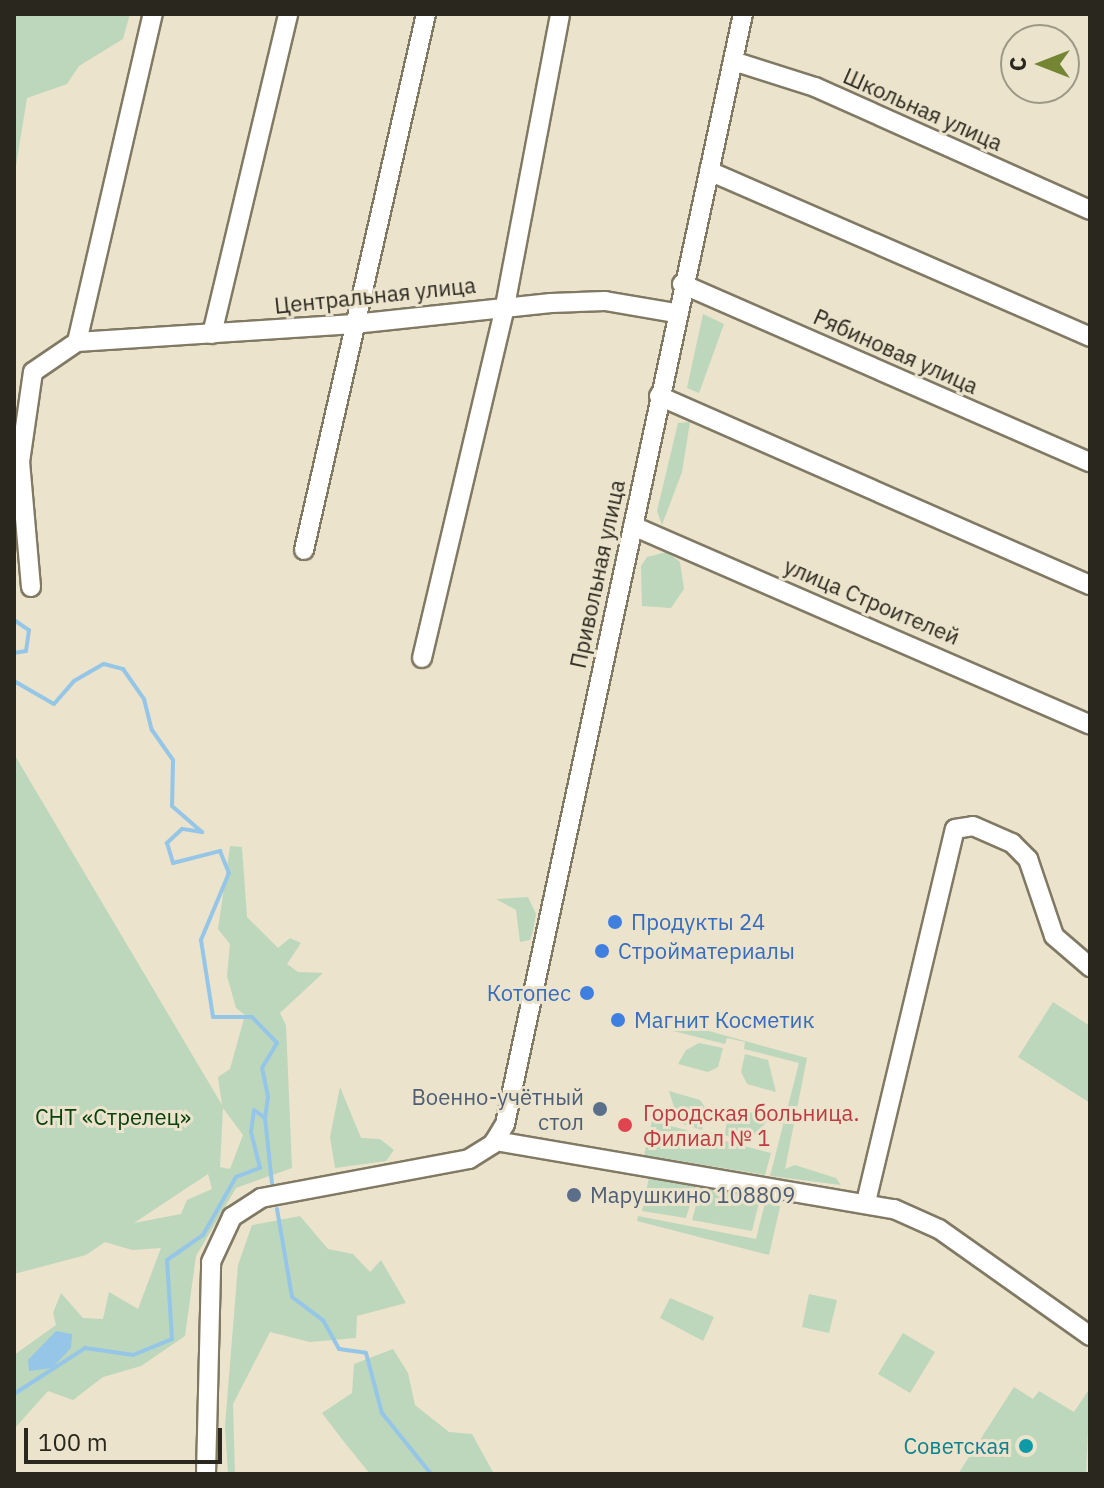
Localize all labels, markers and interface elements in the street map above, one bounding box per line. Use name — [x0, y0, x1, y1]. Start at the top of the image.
north arrow — [1000, 24, 1080, 104]
text: С — [1003, 57, 1032, 71]
street label: Школьная улица — [839, 62, 1007, 156]
street label: Центральная улица — [273, 271, 477, 319]
street label: Рябиновая улица — [810, 303, 982, 399]
street label: Привольная улица — [564, 477, 630, 671]
street label: улица Строителей — [780, 552, 964, 650]
place label: Продукты 24 — [631, 909, 765, 935]
marker: Продукты 24 — [606, 913, 624, 931]
place label: Стройматериалы — [618, 938, 795, 964]
marker: Стройматериалы — [593, 942, 611, 960]
place label: Котопес — [487, 980, 571, 1006]
marker: Котопес — [578, 984, 596, 1002]
place label: Магнит Косметик — [634, 1007, 815, 1033]
marker: Магнит Косметик — [609, 1011, 627, 1029]
place label: Военно-учётный стол — [411, 1083, 584, 1134]
place label: Городская больница. Филиал № 1 — [643, 1099, 859, 1150]
marker: Военно-учётный стол — [591, 1100, 609, 1118]
park label: СНТ «Стрелец» — [35, 1104, 191, 1130]
marker: Городская больница. Филиал № 1 — [614, 1114, 636, 1136]
place label: Марушкино 108809 — [590, 1182, 795, 1208]
marker: Марушкино 108809 — [565, 1186, 583, 1204]
scale bar — [28, 1412, 226, 1462]
text: 100 m — [38, 1426, 108, 1458]
place label: Советская — [903, 1433, 1010, 1459]
marker: Советская — [1017, 1437, 1035, 1455]

